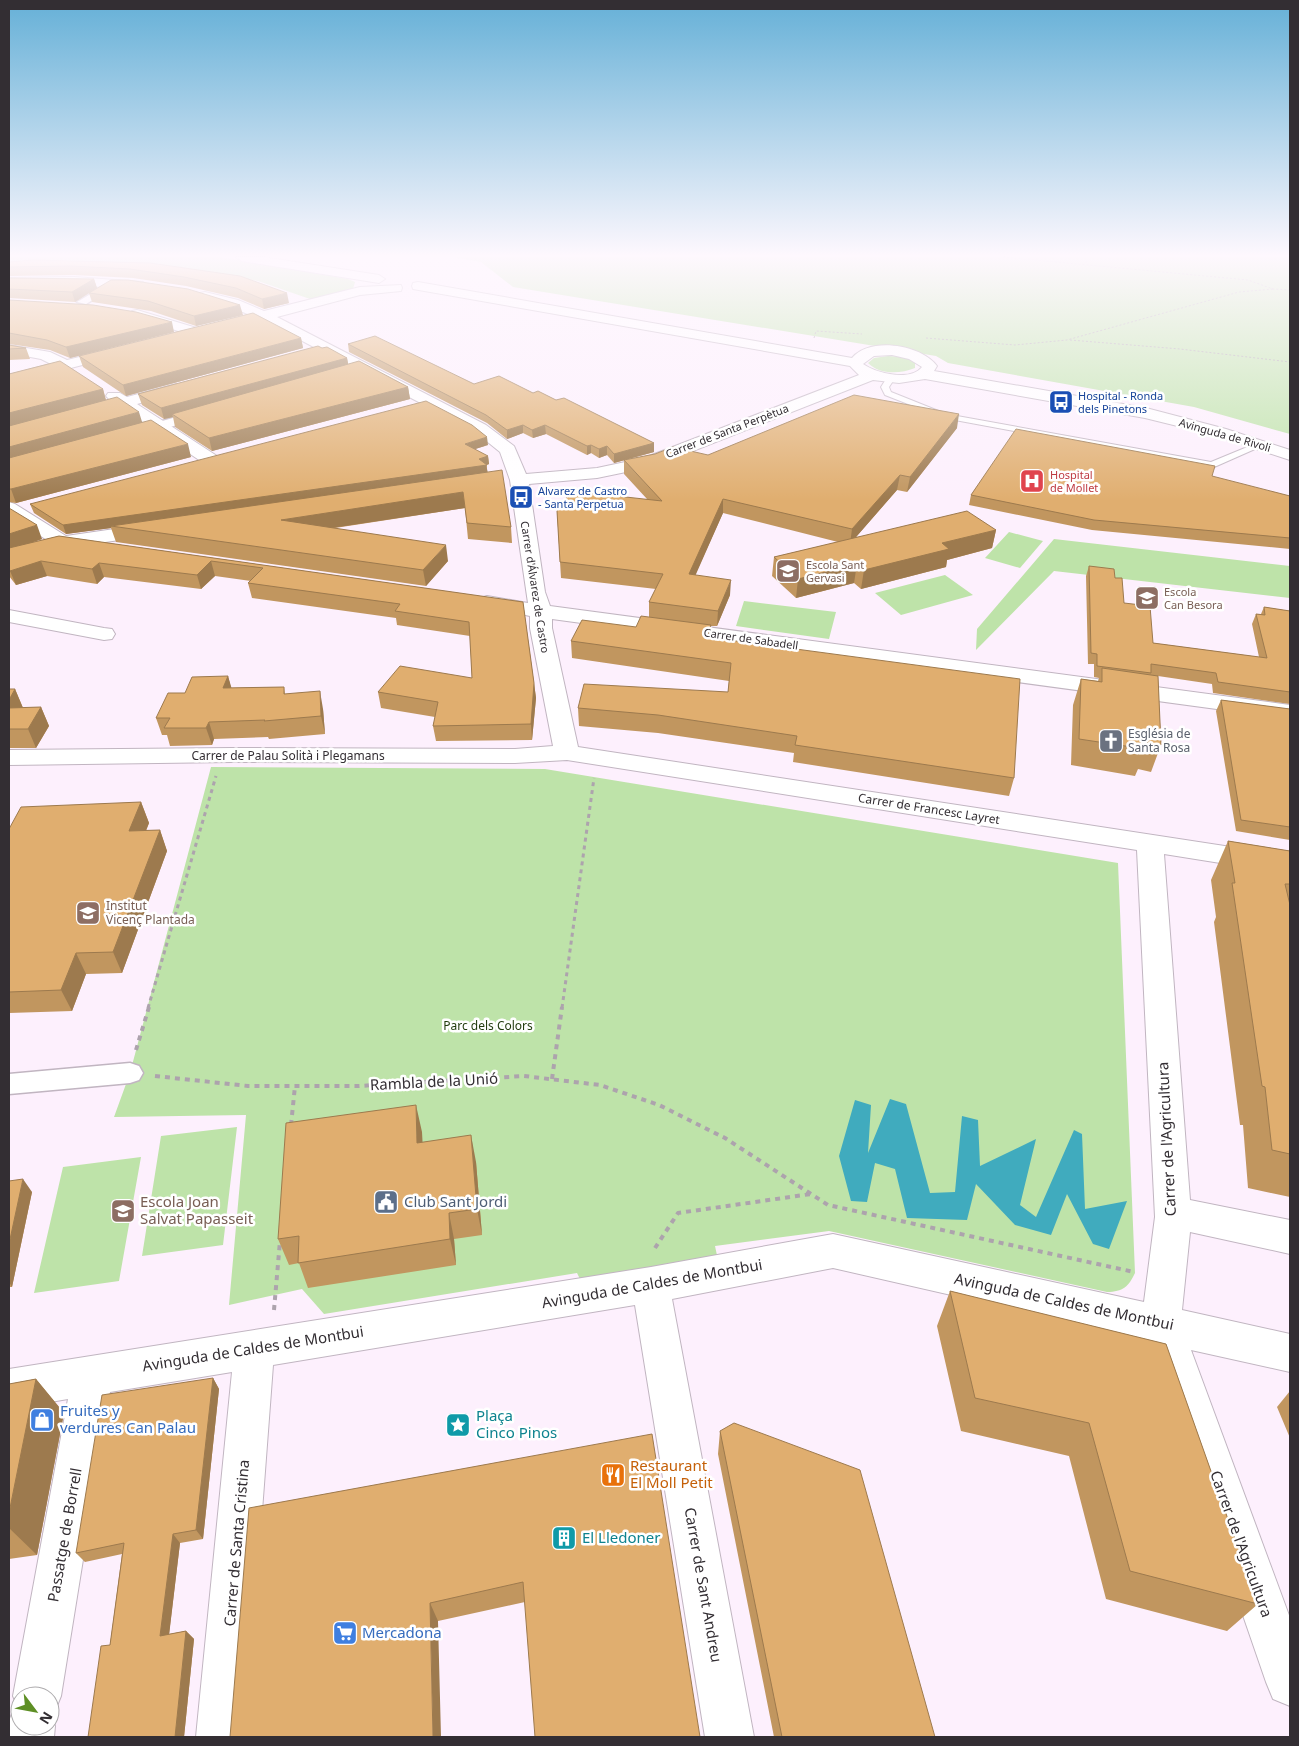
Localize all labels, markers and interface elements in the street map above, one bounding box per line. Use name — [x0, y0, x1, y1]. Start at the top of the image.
place label: Hospital - Ronda dels Pinetons — [1078, 388, 1163, 416]
bus stop icon: Hospital - Ronda dels Pinetons — [1048, 389, 1074, 415]
street label: Carrer de Santa Perpètua — [663, 400, 791, 461]
street label: Avinguda de Rivoli — [1177, 414, 1273, 455]
place label: Hospital de Mollet — [1050, 467, 1098, 495]
hospital icon: Hospital de Mollet — [1019, 468, 1045, 494]
place label: Alvarez de Castro - Santa Perpetua — [538, 483, 628, 511]
bus stop icon: Alvarez de Castro - Santa Perpetua — [508, 484, 534, 510]
street label: Carrer d'Álvarez de Castro — [518, 520, 553, 654]
place label: Escola Sant Gervasi — [806, 557, 864, 585]
school or university icon: Escola Sant Gervasi — [775, 558, 801, 584]
place label: Escola Can Besora — [1164, 584, 1223, 612]
school or university icon: Escola Can Besora — [1134, 585, 1160, 611]
street label: Carrer de Sabadell — [703, 624, 799, 653]
place label: Església de Santa Rosa — [1128, 725, 1191, 756]
church icon: Església de Santa Rosa — [1098, 728, 1124, 754]
street label: Carrer de Palau Solità i Plegamans — [191, 747, 385, 764]
street label: Carrer de Francesc Layret — [857, 789, 1002, 828]
place label: Institut Vicenç Plantada — [106, 897, 195, 928]
school or university icon: Institut Vicenç Plantada — [75, 900, 101, 926]
park label: Parc dels Colors — [443, 1017, 533, 1034]
street label: Carrer de l'Agricultura — [1152, 1061, 1180, 1217]
street label: Rambla de la Unió — [369, 1068, 498, 1094]
public building icon: Club Sant Jordi — [373, 1189, 399, 1215]
place label: Escola Joan Salvat Papasseit — [140, 1191, 254, 1228]
place label: Club Sant Jordi — [404, 1191, 507, 1211]
school or university icon: Escola Joan Salvat Papasseit — [110, 1198, 136, 1224]
street label: Avinguda de Caldes de Montbui — [540, 1254, 764, 1312]
street label: Avinguda de Caldes de Montbui — [953, 1268, 1176, 1334]
street label: Avinguda de Caldes de Montbui — [141, 1321, 365, 1375]
place label: Fruites y verdures Can Palau — [60, 1400, 196, 1437]
place label: Plaça Cinco Pinos — [476, 1405, 557, 1442]
shop icon: Fruites y verdures Can Palau — [29, 1407, 55, 1433]
place icon: Plaça Cinco Pinos — [445, 1412, 471, 1438]
place label: Restaurant El Moll Petit — [630, 1455, 713, 1492]
street label: Carrer de Santa Cristina — [219, 1459, 253, 1627]
restaurant icon: Restaurant El Moll Petit — [600, 1462, 626, 1488]
street label: Passatge de Borrell — [42, 1466, 86, 1604]
street label: Carrer de l'Agricultura — [1206, 1468, 1278, 1620]
street label: Carrer de Sant Andreu — [680, 1506, 727, 1664]
building icon: El Lledoner — [551, 1525, 577, 1551]
place label: El Lledoner — [582, 1527, 661, 1547]
supermarket icon: Mercadona — [332, 1620, 358, 1646]
place label: Mercadona — [362, 1622, 442, 1642]
north arrow — [10, 1686, 60, 1736]
text: N — [35, 1708, 58, 1728]

